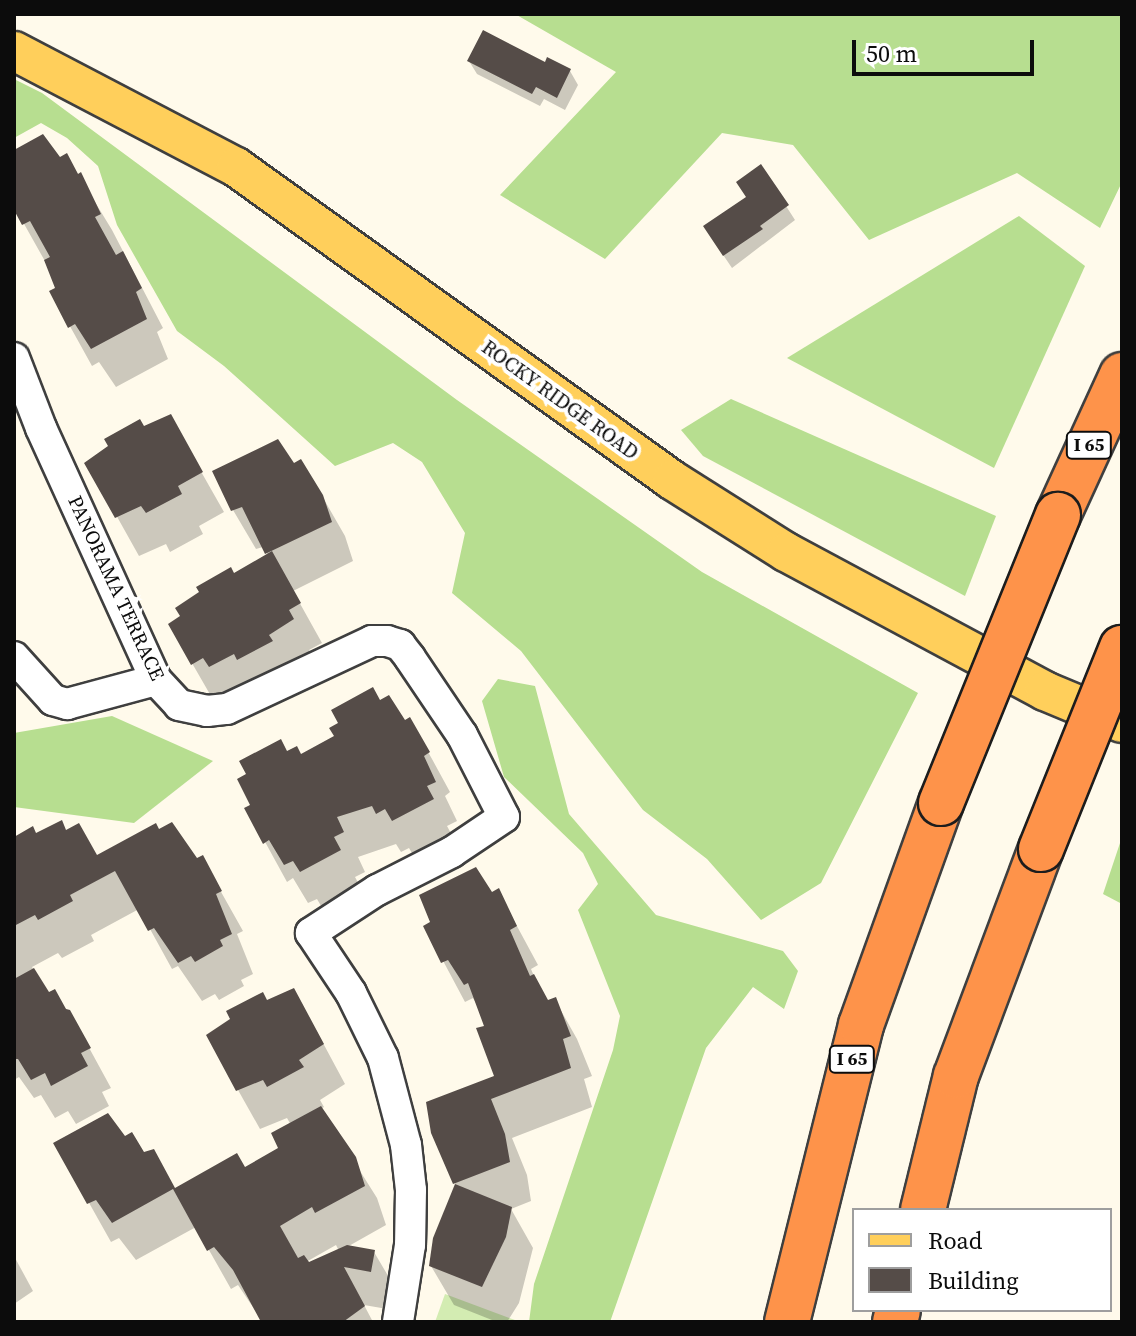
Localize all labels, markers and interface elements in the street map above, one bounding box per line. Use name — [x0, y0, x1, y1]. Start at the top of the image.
scale bar — [856, 24, 1038, 74]
text: 50 m — [866, 37, 917, 70]
street label: ROCKY RIDGE ROAD — [477, 335, 643, 465]
road number: I 65 — [1065, 431, 1113, 459]
street label: PANORAMA TERRACE — [63, 492, 169, 684]
road number: I 65 — [828, 1045, 876, 1073]
legend — [852, 1208, 1112, 1312]
text: Road — [928, 1224, 982, 1257]
text: Building — [928, 1264, 1019, 1297]

